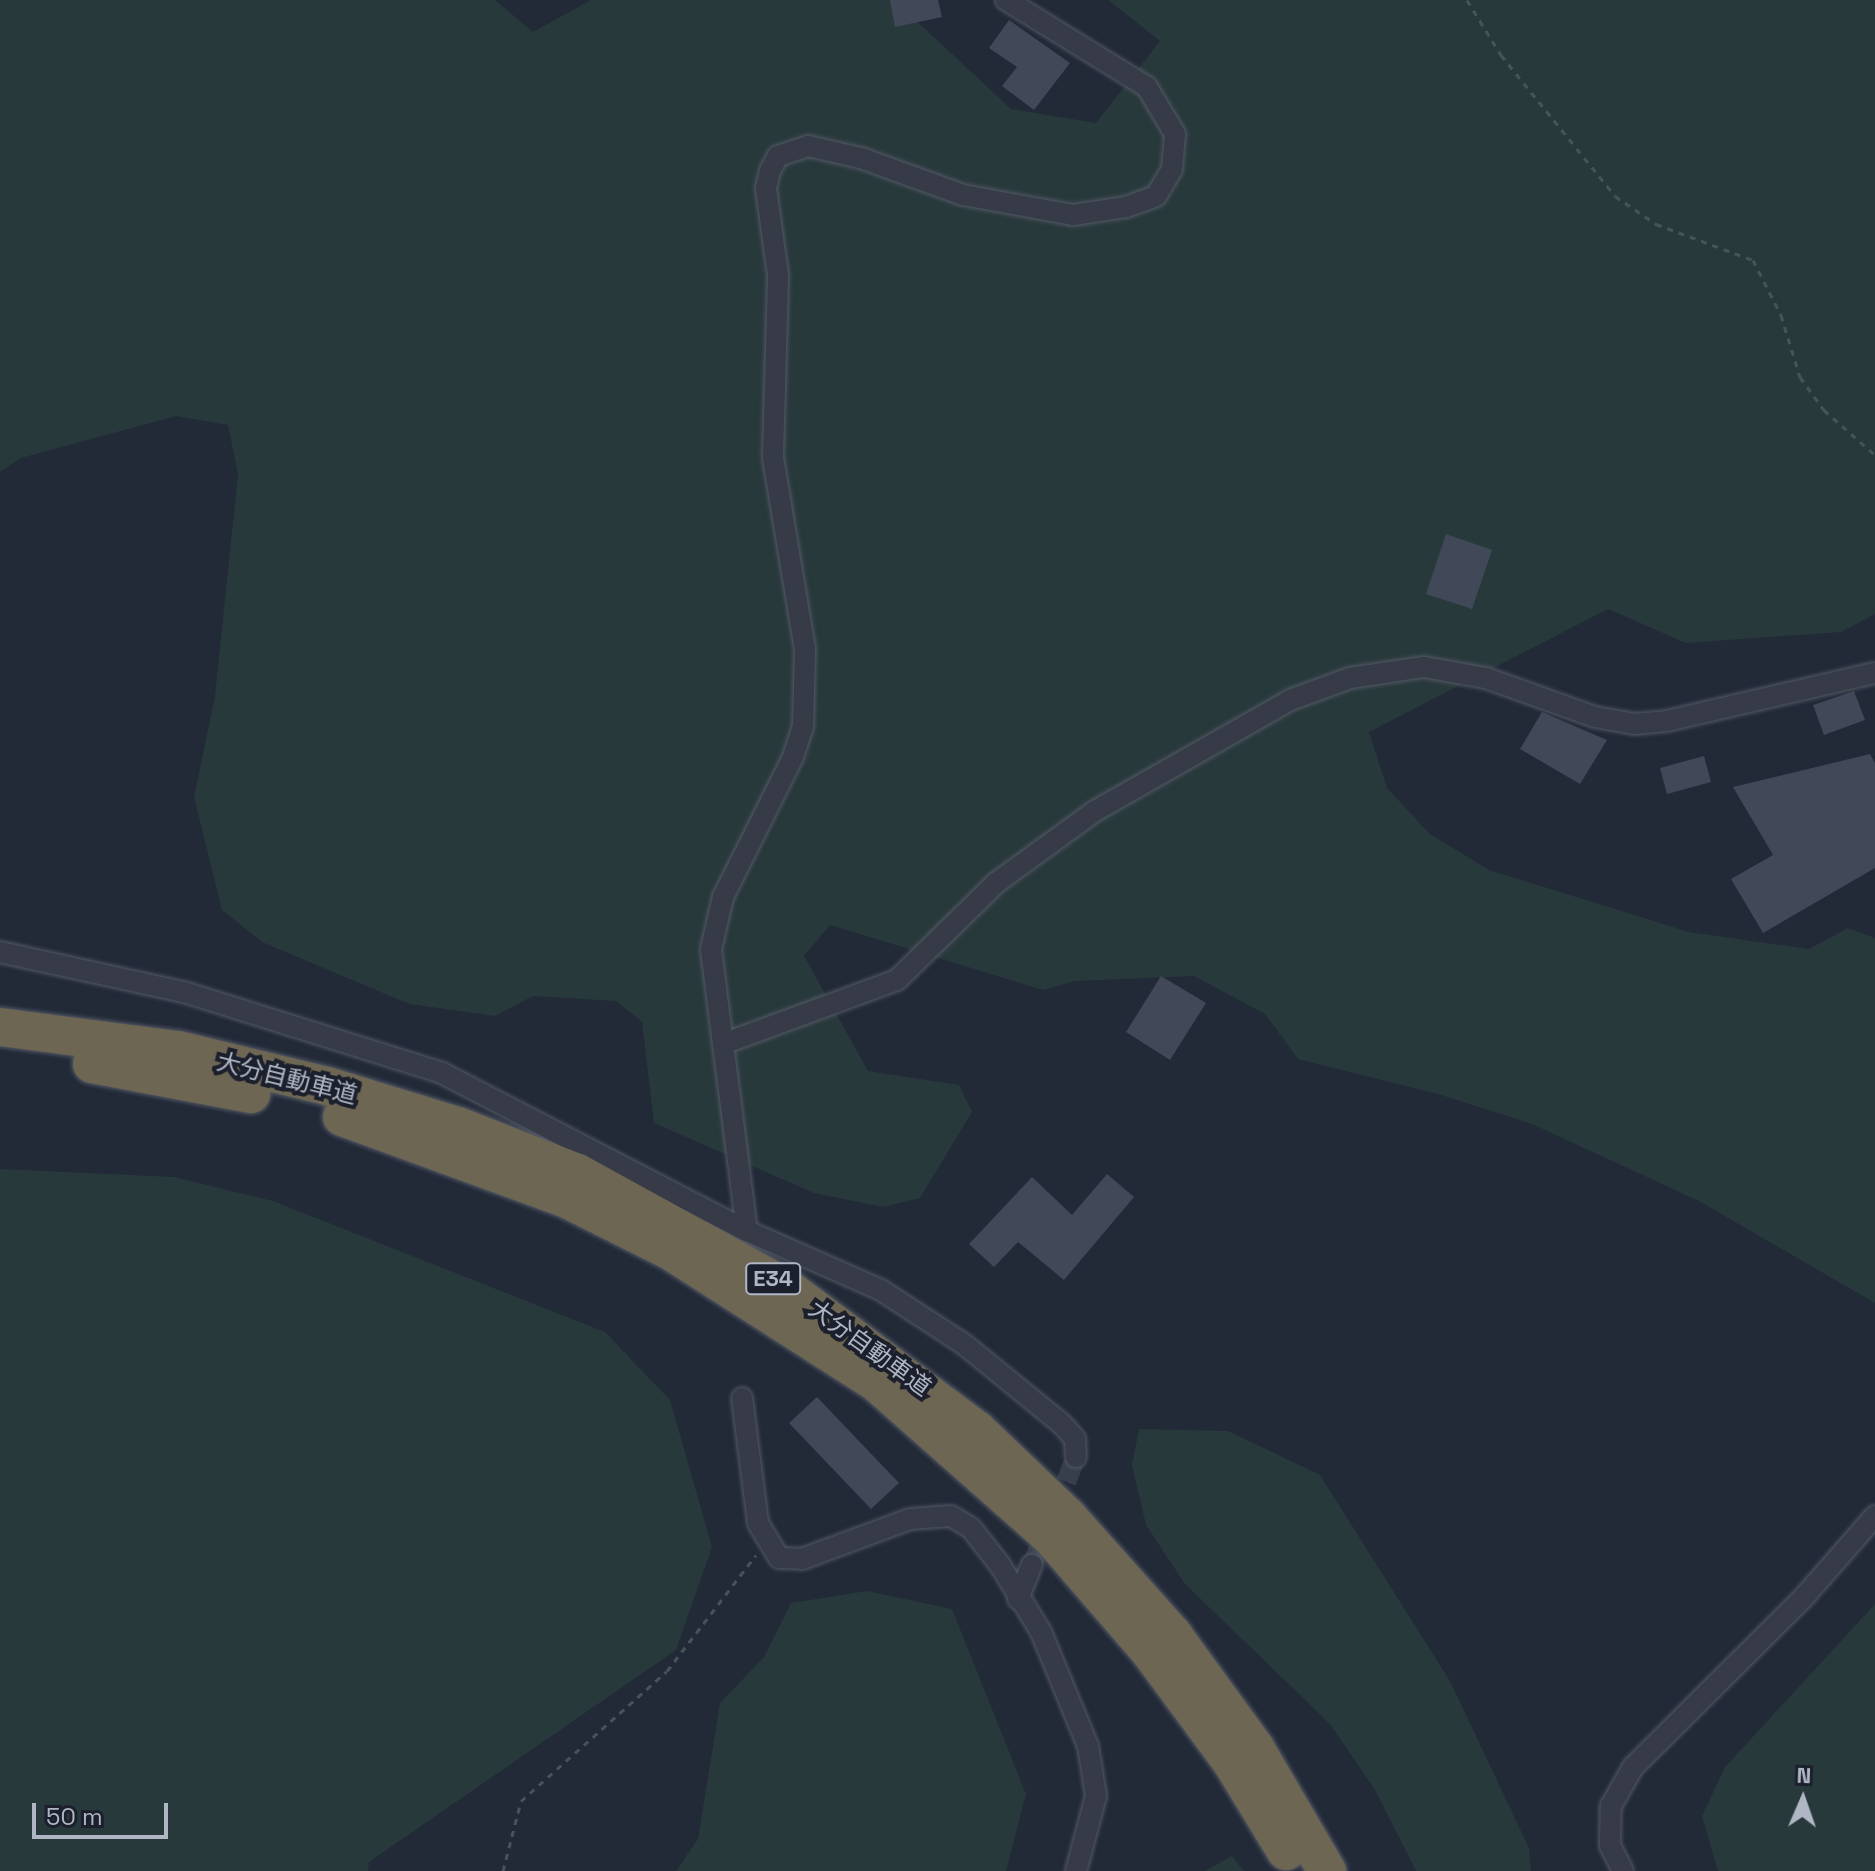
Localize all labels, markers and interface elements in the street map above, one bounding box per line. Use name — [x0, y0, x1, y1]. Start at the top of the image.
street label: 大分自動車道 — [214, 1047, 360, 1109]
road number: E34 — [745, 1261, 801, 1297]
street label: 大分自動車道 — [803, 1294, 937, 1402]
north arrow — [1763, 1759, 1843, 1839]
text: N — [1796, 1761, 1812, 1789]
scale bar — [36, 1787, 172, 1837]
text: 50 m — [46, 1801, 103, 1832]

